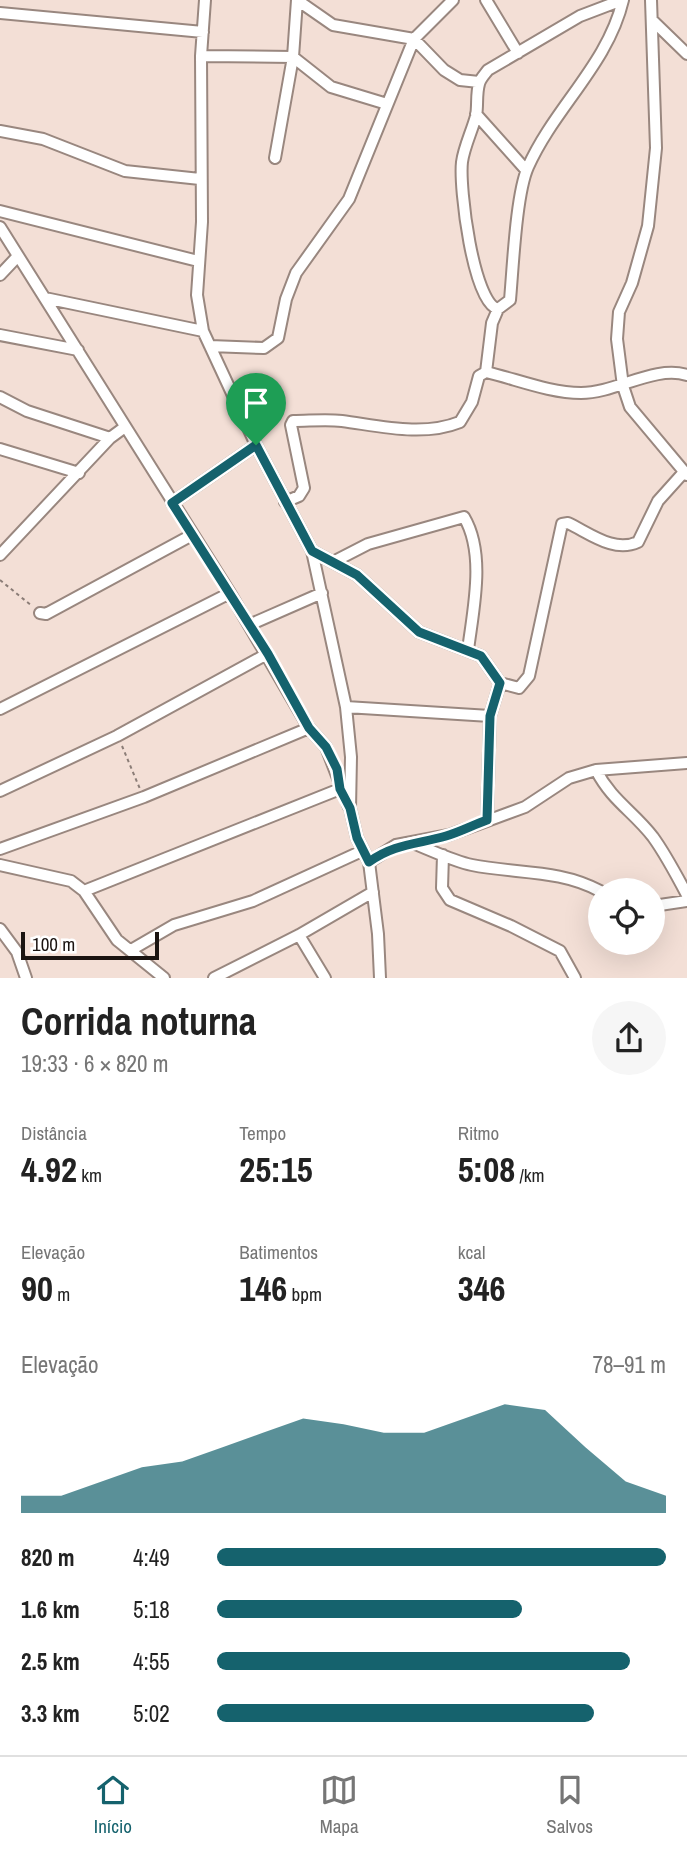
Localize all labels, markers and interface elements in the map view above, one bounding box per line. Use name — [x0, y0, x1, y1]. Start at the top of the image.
pin — [226, 373, 286, 445]
icon: arrive — [237, 384, 275, 422]
map controls — [588, 878, 665, 955]
button: locate — [588, 878, 665, 955]
scale bar — [21, 929, 159, 961]
text: 100 m — [32, 931, 75, 957]
text: Corrida noturna — [21, 996, 256, 1047]
button: share — [592, 1001, 666, 1075]
text: 19:33 · 6 × 820 m — [21, 1048, 168, 1079]
text: Distância — [21, 1120, 87, 1146]
text: Tempo — [239, 1120, 286, 1146]
text: Ritmo — [458, 1120, 499, 1146]
text: 4.92 — [21, 1146, 77, 1193]
text: 25:15 — [239, 1146, 313, 1193]
text: 5:08 — [458, 1146, 515, 1193]
text: km — [77, 1162, 102, 1188]
text: /km — [515, 1162, 545, 1188]
text: Elevação — [21, 1239, 85, 1265]
text: Batimentos — [239, 1239, 318, 1265]
text: kcal — [458, 1239, 485, 1265]
text: 90 — [21, 1265, 53, 1312]
text: 146 — [239, 1265, 287, 1312]
text: 346 — [458, 1265, 506, 1312]
text: m — [53, 1281, 70, 1307]
text: bpm — [287, 1281, 322, 1307]
text: Elevação — [21, 1349, 99, 1380]
text: 78–91 m — [593, 1349, 666, 1380]
text: 820 m — [21, 1542, 74, 1573]
text: 4:49 — [133, 1542, 170, 1573]
text: 1.6 km — [21, 1594, 80, 1625]
text: 5:18 — [133, 1594, 170, 1625]
text: 2.5 km — [21, 1646, 80, 1677]
text: 4:55 — [133, 1646, 170, 1677]
text: 3.3 km — [21, 1698, 80, 1729]
text: 5:02 — [133, 1698, 170, 1729]
tab: Início — [94, 1771, 132, 1839]
tab: Mapa — [320, 1771, 359, 1839]
tab: Salvos — [546, 1771, 593, 1839]

